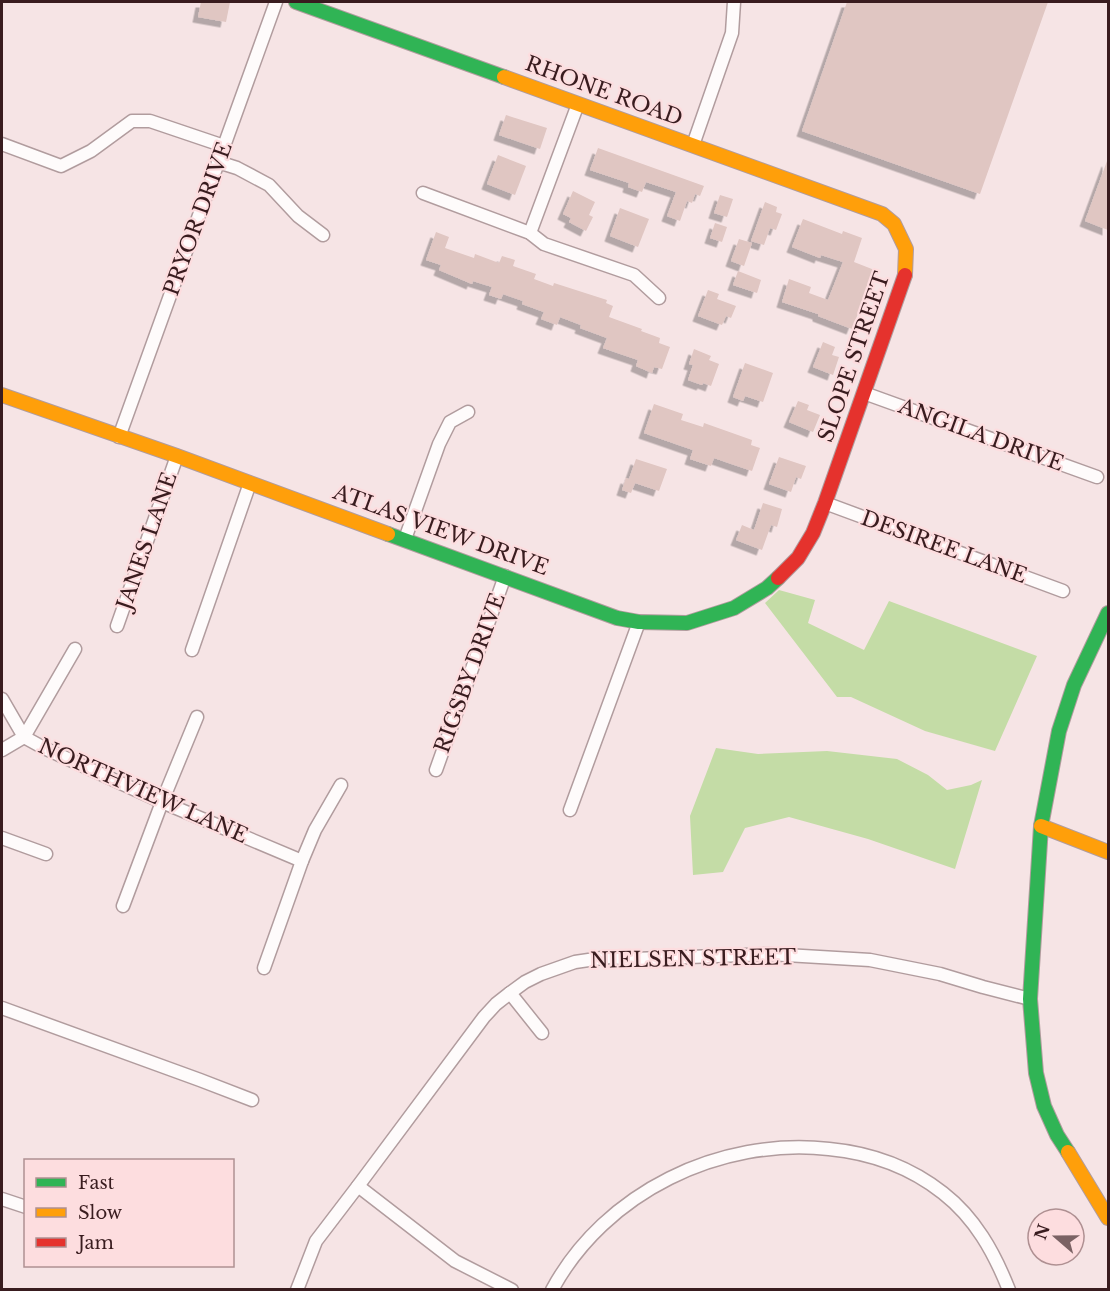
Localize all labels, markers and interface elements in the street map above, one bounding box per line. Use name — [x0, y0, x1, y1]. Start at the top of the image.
street label: RHONE ROAD — [522, 50, 686, 132]
street label: PRYOR DRIVE — [158, 139, 238, 299]
street label: SLOPE STREET — [813, 268, 895, 445]
street label: ANGILA DRIVE — [894, 393, 1067, 477]
street label: JANES LANE — [110, 469, 183, 616]
street label: ATLAS VIEW DRIVE — [329, 479, 552, 581]
street label: DESIREE LANE — [858, 505, 1030, 589]
street label: RIGSBY DRIVE — [429, 590, 511, 756]
street label: NORTHVIEW LANE — [34, 733, 252, 849]
street label: NIELSEN STREET — [590, 944, 796, 974]
legend — [24, 1159, 234, 1267]
text: Fast — [78, 1172, 115, 1194]
text: Slow — [78, 1202, 123, 1224]
north arrow — [1026, 1207, 1086, 1267]
text: N — [1030, 1221, 1054, 1242]
text: Jam — [76, 1232, 114, 1254]

